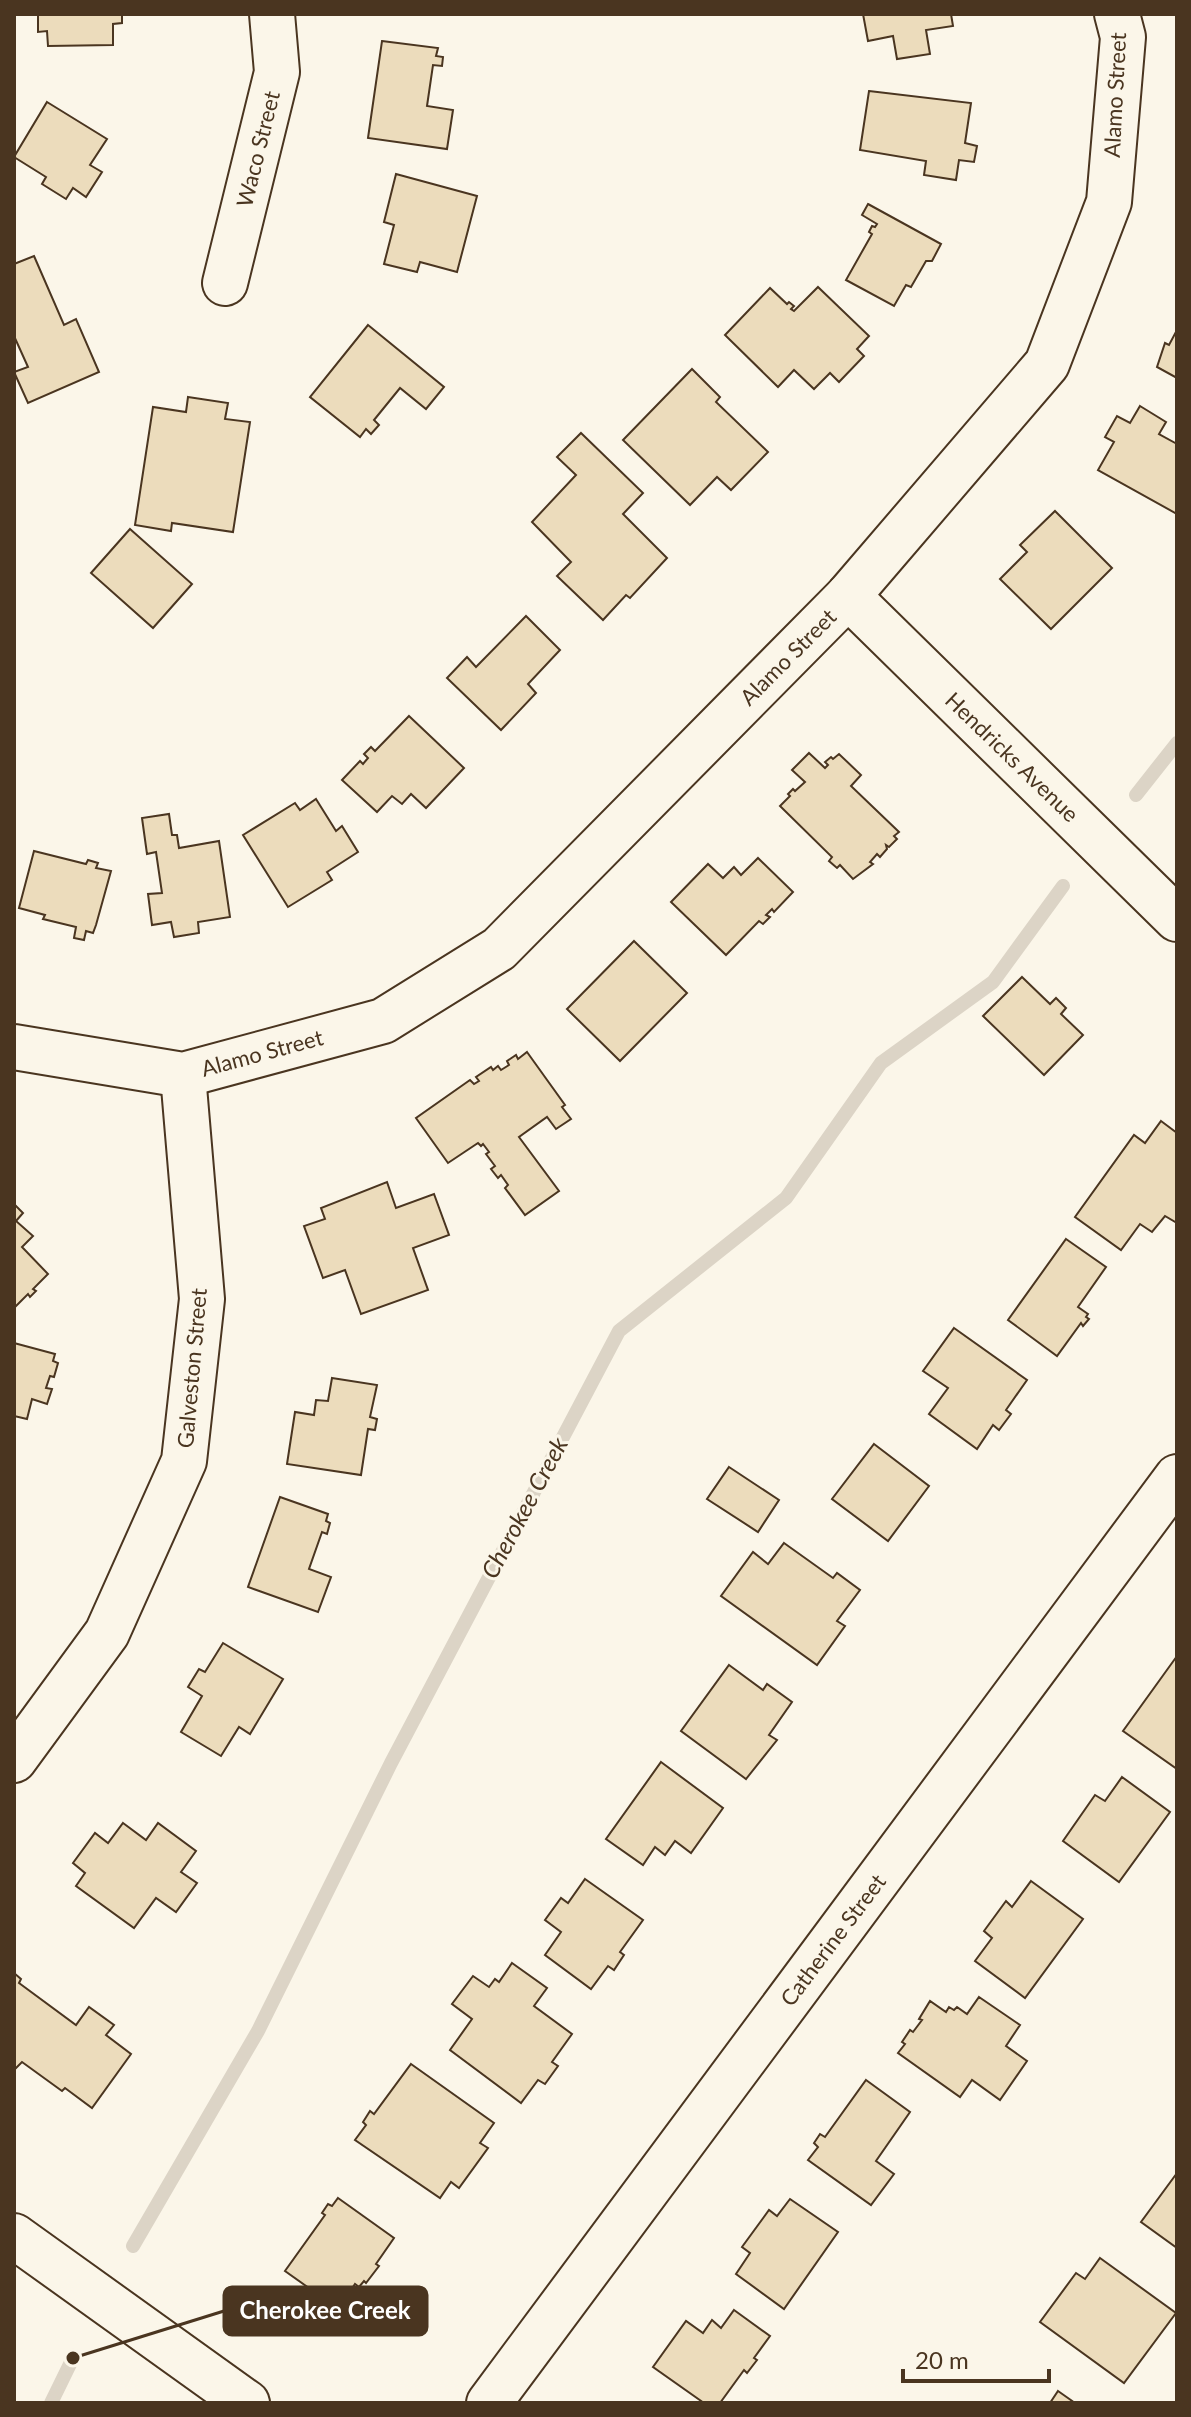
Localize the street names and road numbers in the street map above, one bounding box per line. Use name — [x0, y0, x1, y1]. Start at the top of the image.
street label: Alamo Street — [1098, 32, 1131, 158]
street label: Waco Street — [230, 88, 285, 210]
street label: Alamo Street — [734, 603, 842, 710]
street label: Hendricks Avenue — [940, 686, 1085, 827]
street label: Alamo Street — [198, 1023, 326, 1082]
street label: Galveston Street — [171, 1287, 212, 1449]
street label: Catherine Street — [774, 1868, 891, 2011]

